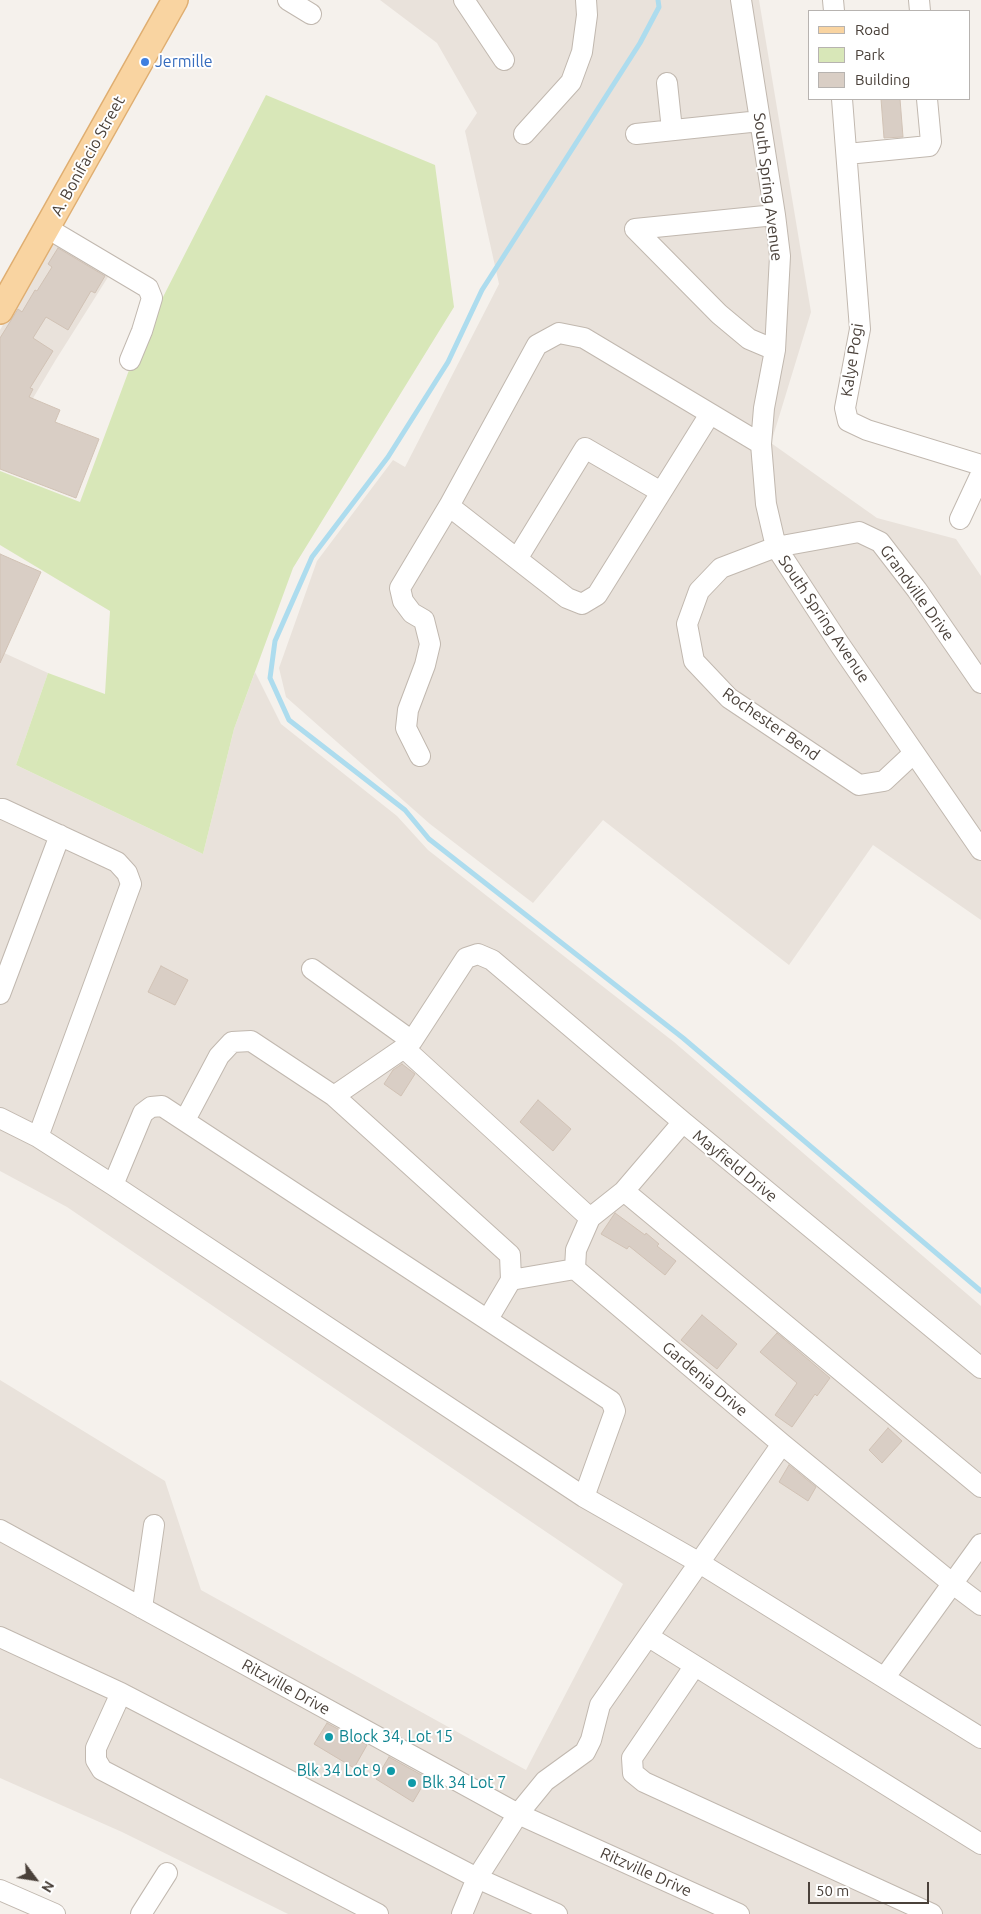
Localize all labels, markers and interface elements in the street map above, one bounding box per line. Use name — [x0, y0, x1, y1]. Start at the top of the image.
legend — [808, 10, 971, 100]
text: Road — [855, 21, 890, 38]
text: Park — [855, 46, 885, 63]
place label: Jermille — [155, 52, 213, 72]
marker: Jermille — [139, 56, 151, 68]
text: Building — [855, 71, 910, 88]
street label: A. Bonifacio Street — [47, 93, 129, 219]
street label: South Spring Avenue — [749, 112, 787, 262]
street label: Kalye Pogi — [837, 322, 867, 398]
street label: Grandville Drive — [876, 541, 958, 645]
street label: South Spring Avenue — [774, 552, 874, 686]
street label: Rochester Bend — [719, 683, 823, 765]
street label: Mayfield Drive — [689, 1126, 781, 1206]
street label: Gardenia Drive — [658, 1338, 752, 1420]
street label: Ritzville Drive — [239, 1655, 333, 1719]
place label: Block 34, Lot 15 — [339, 1727, 453, 1747]
marker: Block 34, Lot 15 — [323, 1731, 335, 1743]
place label: Blk 34 Lot 9 — [297, 1761, 381, 1781]
marker: Blk 34 Lot 9 — [385, 1765, 397, 1777]
place label: Blk 34 Lot 7 — [422, 1773, 506, 1793]
marker: Blk 34 Lot 7 — [406, 1777, 418, 1789]
street label: Ritzville Drive — [597, 1843, 695, 1901]
north arrow — [10, 1854, 60, 1904]
scale bar — [811, 1872, 932, 1904]
text: N — [38, 1878, 57, 1895]
text: 50 m — [816, 1882, 849, 1899]

